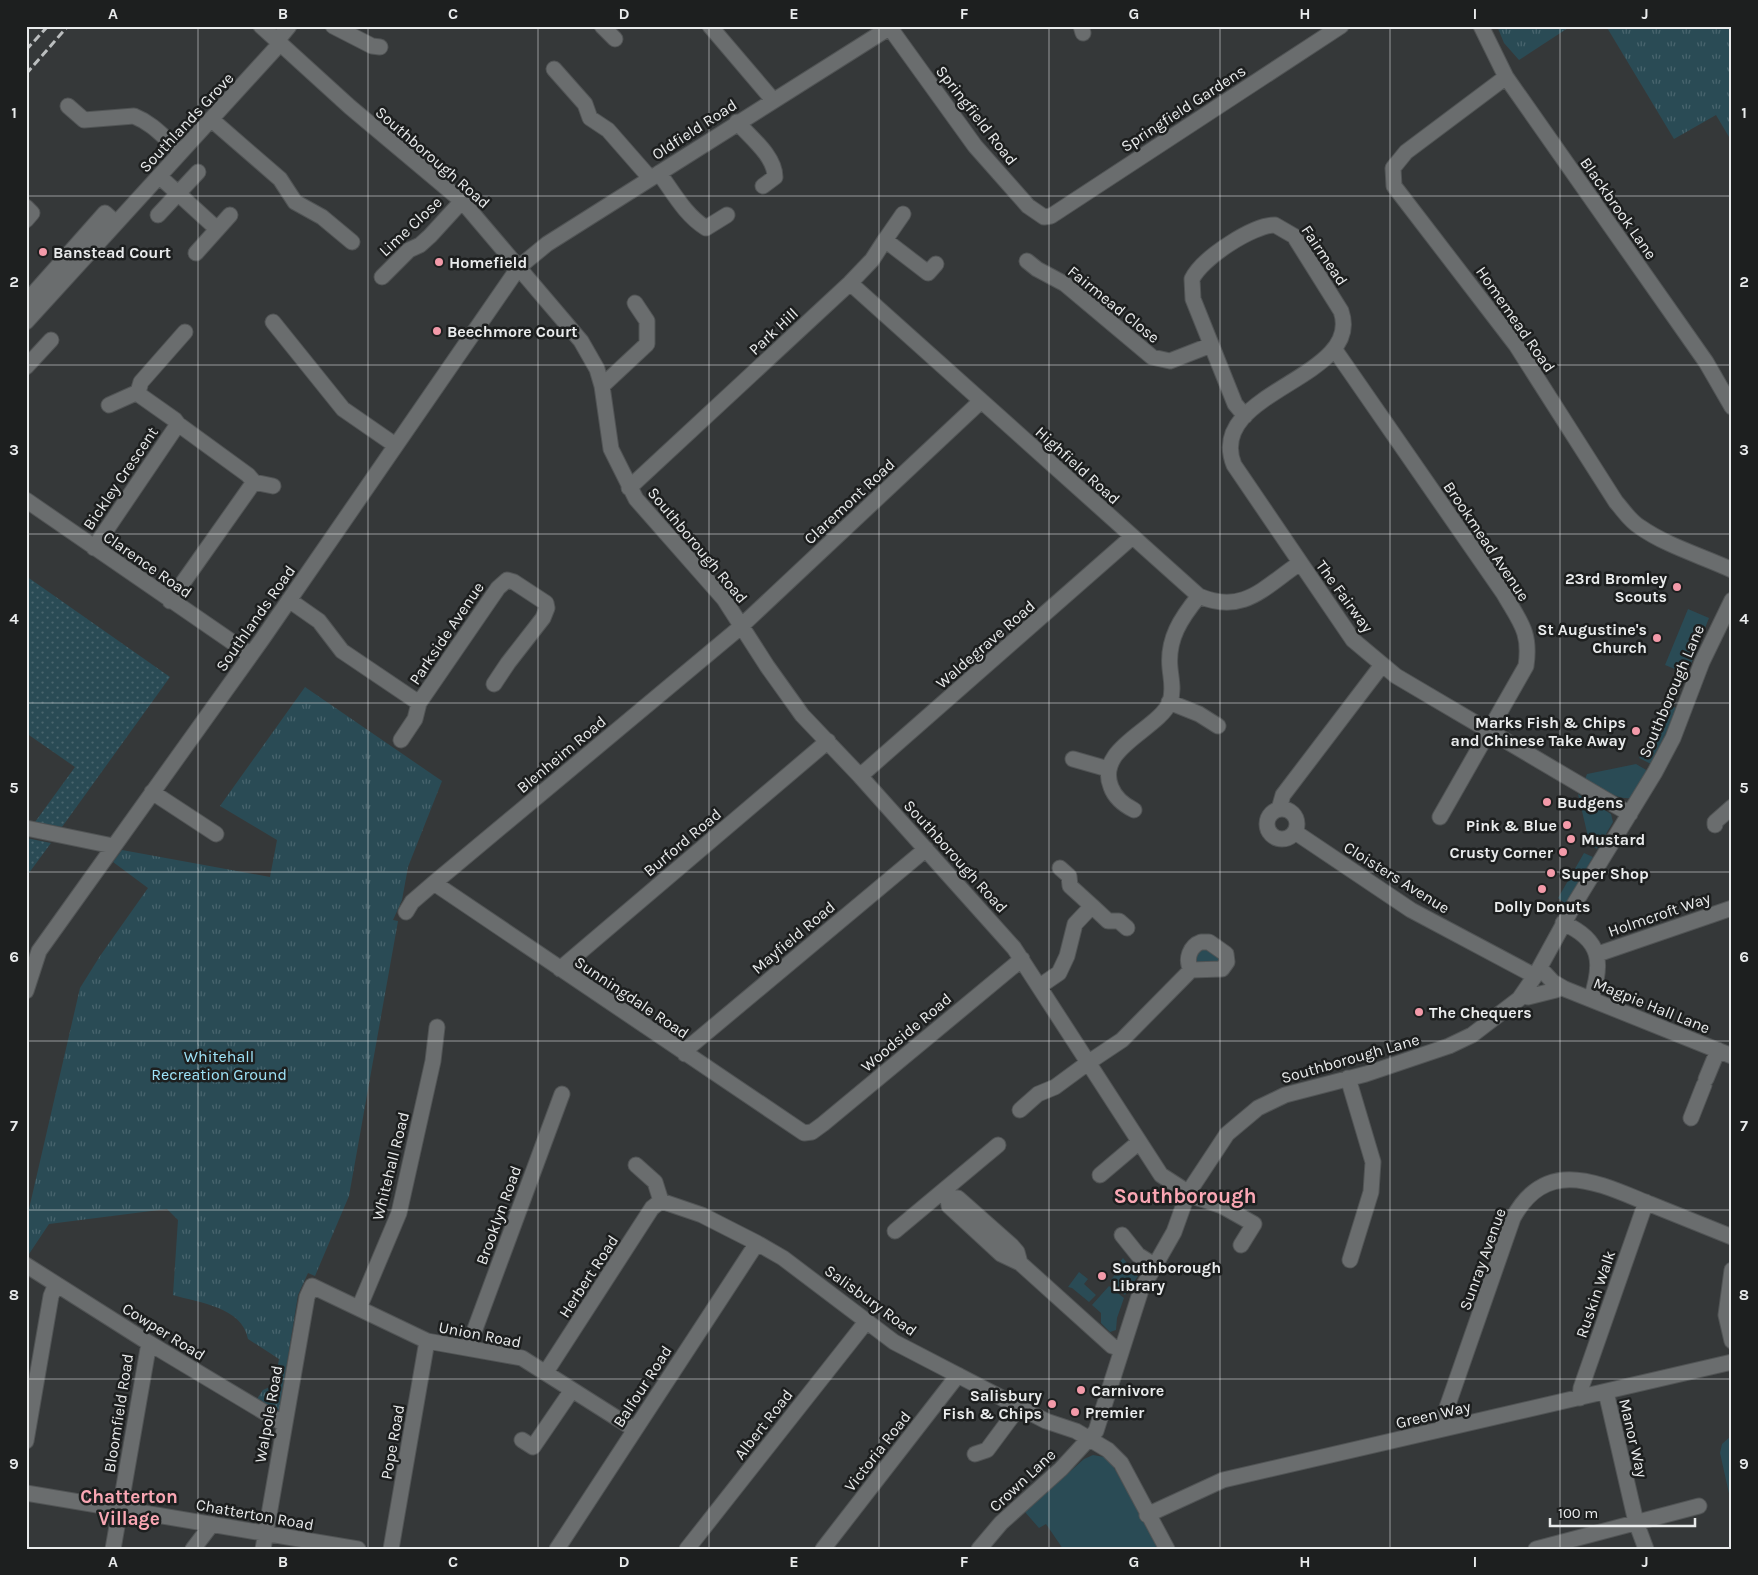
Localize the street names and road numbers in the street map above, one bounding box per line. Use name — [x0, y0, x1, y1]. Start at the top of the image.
street label: Springfield Gardens — [1117, 61, 1249, 156]
street label: Springfield Road — [932, 62, 1021, 169]
street label: Southlands Grove — [135, 69, 237, 176]
street label: Oldfield Road — [648, 95, 740, 164]
street label: Southborough Road — [372, 102, 494, 212]
street label: Blackbrook Lane — [1576, 154, 1661, 263]
street label: Lime Close — [375, 193, 446, 260]
street label: Fairmead — [1297, 221, 1352, 289]
street label: Fairmead Close — [1064, 262, 1163, 347]
street label: Homemead Road — [1472, 263, 1559, 376]
street label: Park Hill — [745, 304, 802, 359]
street label: Highfield Road — [1031, 422, 1124, 508]
street label: Bickley Crescent — [79, 423, 162, 533]
street label: Claremont Road — [800, 454, 899, 548]
street label: Brookmead Avenue — [1440, 478, 1534, 605]
street label: Southborough Road — [644, 483, 752, 607]
street label: Clarence Road — [100, 527, 196, 602]
street label: The Fairway — [1312, 556, 1378, 637]
street label: Southlands Road — [212, 562, 299, 675]
street label: Parkside Avenue — [405, 578, 488, 688]
street label: Waldegrave Road — [932, 596, 1039, 693]
street label: Southborough Lane — [1635, 622, 1708, 761]
street label: Blenheim Road — [513, 712, 610, 797]
street label: Southborough Road — [900, 796, 1011, 917]
street label: Burford Road — [640, 804, 725, 880]
street label: Cloisters Avenue — [1340, 837, 1453, 918]
street label: Holmcroft Way — [1605, 888, 1713, 941]
street label: Mayfield Road — [748, 897, 839, 978]
street label: Sunningdale Road — [571, 952, 692, 1043]
street label: Magpie Hall Lane — [1591, 973, 1713, 1037]
street label: Woodside Road — [857, 989, 955, 1076]
street label: Southborough Lane — [1279, 1030, 1421, 1087]
street label: Whitehall Road — [368, 1110, 413, 1222]
street label: Brooklyn Road — [472, 1163, 525, 1267]
street label: Sunray Avenue — [1455, 1205, 1510, 1313]
street label: Herbert Road — [555, 1231, 622, 1321]
street label: Ruskin Walk — [1572, 1248, 1619, 1340]
street label: Salisbury Road — [821, 1261, 920, 1340]
street label: Cowper Road — [119, 1298, 209, 1364]
street label: Union Road — [437, 1317, 523, 1352]
street label: Balfour Road — [609, 1342, 676, 1431]
street label: Bloomfield Road — [100, 1352, 137, 1474]
street label: Walpole Road — [251, 1364, 286, 1464]
street label: Albert Road — [730, 1385, 797, 1463]
street label: Green Way — [1394, 1397, 1473, 1432]
street label: Manor Way — [1615, 1397, 1652, 1480]
street label: Pope Road — [377, 1403, 408, 1481]
street label: Victoria Road — [840, 1407, 915, 1495]
street label: Crown Lane — [985, 1445, 1059, 1516]
street label: Chatterton Road — [194, 1495, 315, 1534]

